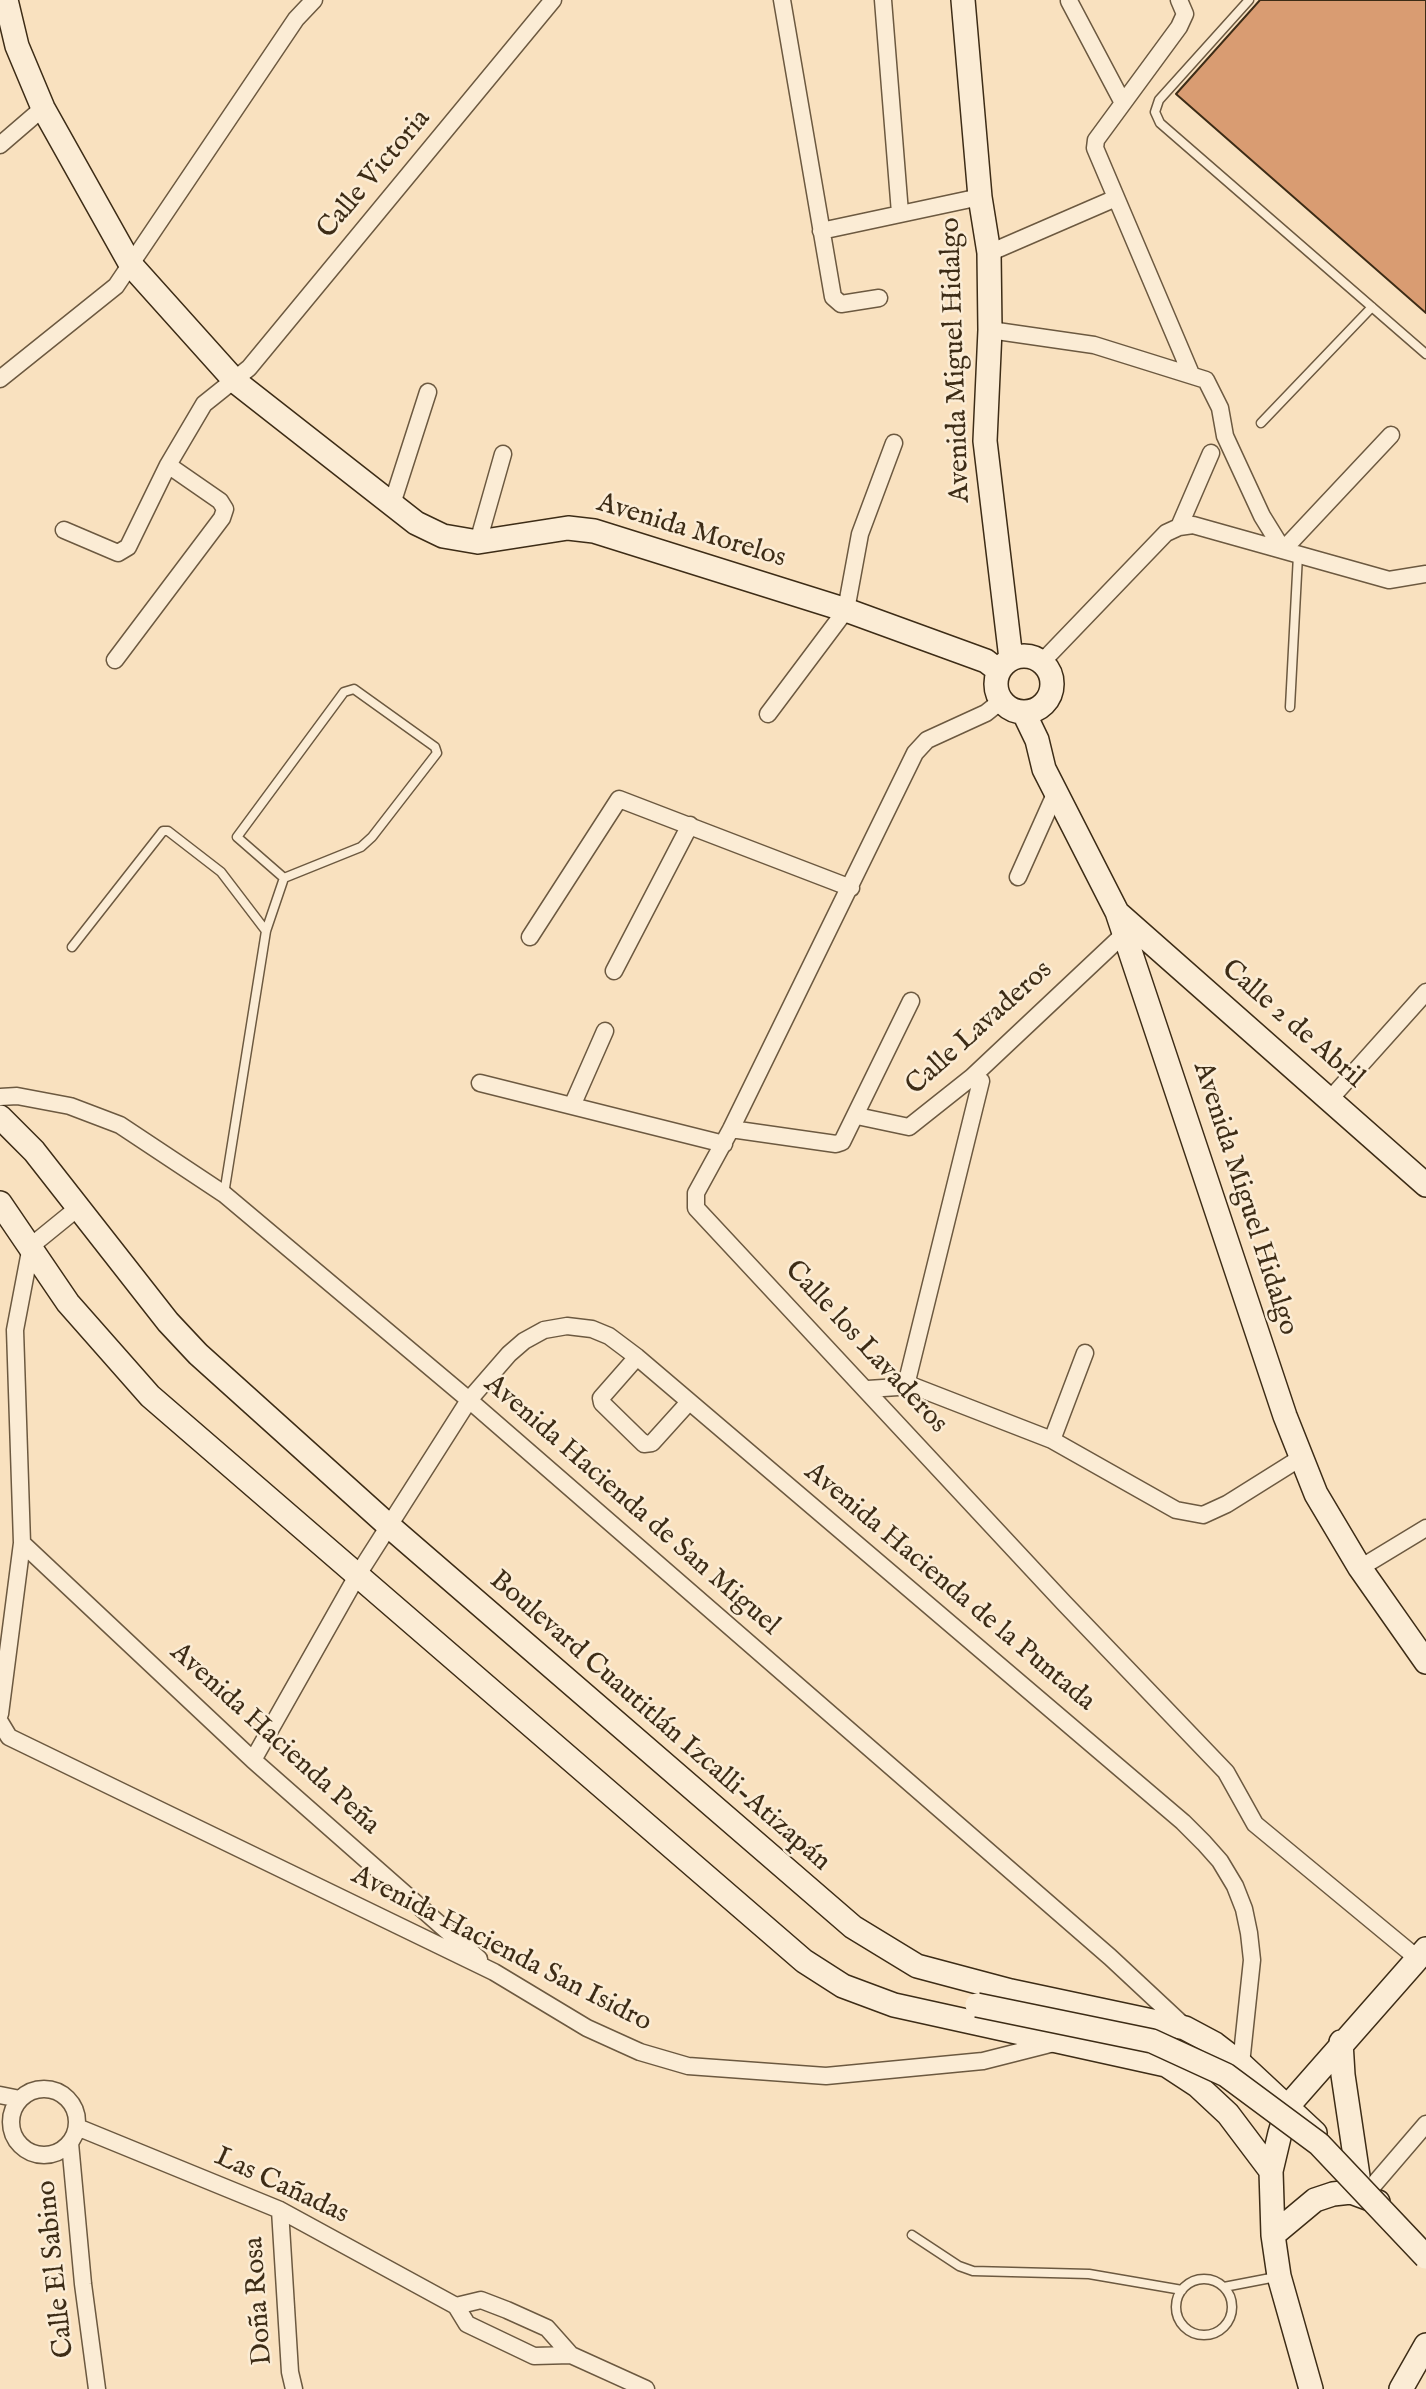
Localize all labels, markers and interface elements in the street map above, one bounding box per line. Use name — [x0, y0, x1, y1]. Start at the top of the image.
street label: Calle Victoria — [311, 104, 439, 246]
street label: Avenida Miguel Hidalgo — [935, 217, 979, 503]
street label: Avenida Morelos — [593, 487, 789, 577]
street label: Calle Lavaderos — [900, 954, 1060, 1104]
street label: Calle 2 de Abril — [1214, 954, 1370, 1096]
street label: Avenida Miguel Hidalgo — [1184, 1058, 1304, 1340]
street label: Calle los Lavaderos — [776, 1255, 954, 1441]
street label: Avenida Hacienda de San Miguel — [476, 1368, 786, 1644]
street label: Avenida Hacienda de la Puntada — [797, 1456, 1101, 1720]
street label: Boulevard Cuautitlán Izcalli-Atizapán — [482, 1565, 836, 1879]
street label: Avenida Hacienda Peña — [162, 1637, 386, 1843]
street label: Avenida Hacienda San Isidro — [345, 1860, 657, 2040]
street label: Las Cañadas — [209, 2141, 353, 2233]
street label: Calle El Sabino — [31, 2179, 83, 2359]
street label: Doña Rosa — [239, 2236, 281, 2366]

